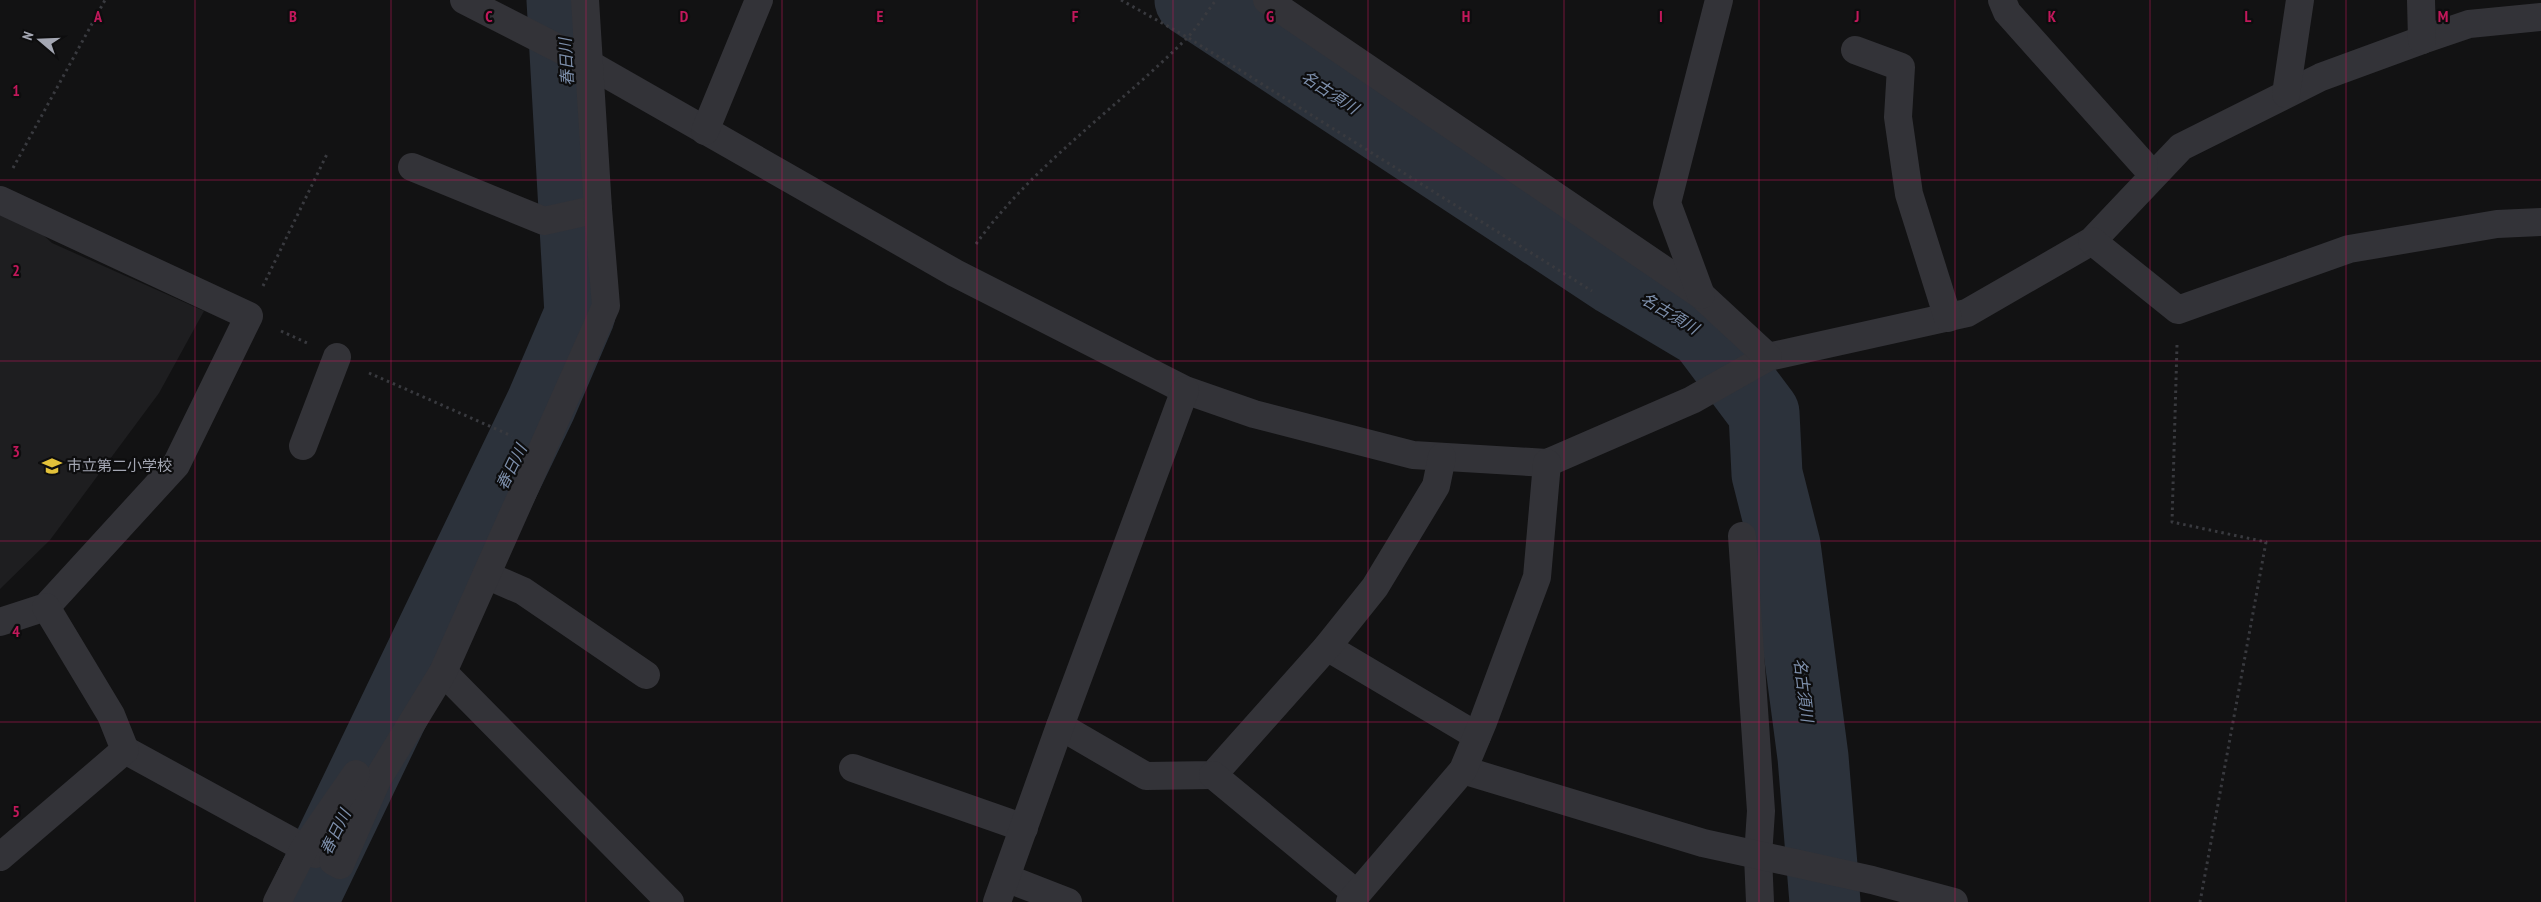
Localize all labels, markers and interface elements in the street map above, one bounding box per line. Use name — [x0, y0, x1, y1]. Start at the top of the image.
text: A — [93, 6, 103, 26]
text: B — [289, 6, 297, 26]
text: C — [485, 6, 493, 26]
text: D — [680, 6, 689, 26]
text: E — [877, 6, 884, 26]
text: F — [1072, 6, 1079, 26]
text: G — [1266, 6, 1274, 26]
text: H — [1462, 6, 1470, 26]
text: I — [1659, 6, 1663, 26]
text: J — [1854, 6, 1859, 26]
text: K — [2048, 6, 2057, 26]
text: L — [2245, 6, 2252, 26]
text: M — [2438, 6, 2448, 26]
north arrow — [15, 15, 65, 65]
text: N — [18, 29, 37, 42]
water label: 春日川 — [555, 36, 577, 86]
water label: 名古須川 — [1298, 66, 1364, 119]
text: 1 — [12, 80, 20, 100]
text: 2 — [12, 260, 20, 280]
water label: 名古須川 — [1637, 288, 1704, 339]
water label: 春日川 — [491, 439, 531, 493]
text: 3 — [12, 441, 20, 461]
school or university icon: 市立第二小学校 — [41, 455, 63, 477]
place label: 市立第二小学校 — [67, 456, 172, 475]
text: 4 — [12, 621, 20, 641]
water label: 名古須川 — [1790, 657, 1818, 725]
text: 5 — [12, 801, 20, 821]
water label: 春日川 — [315, 804, 355, 858]

